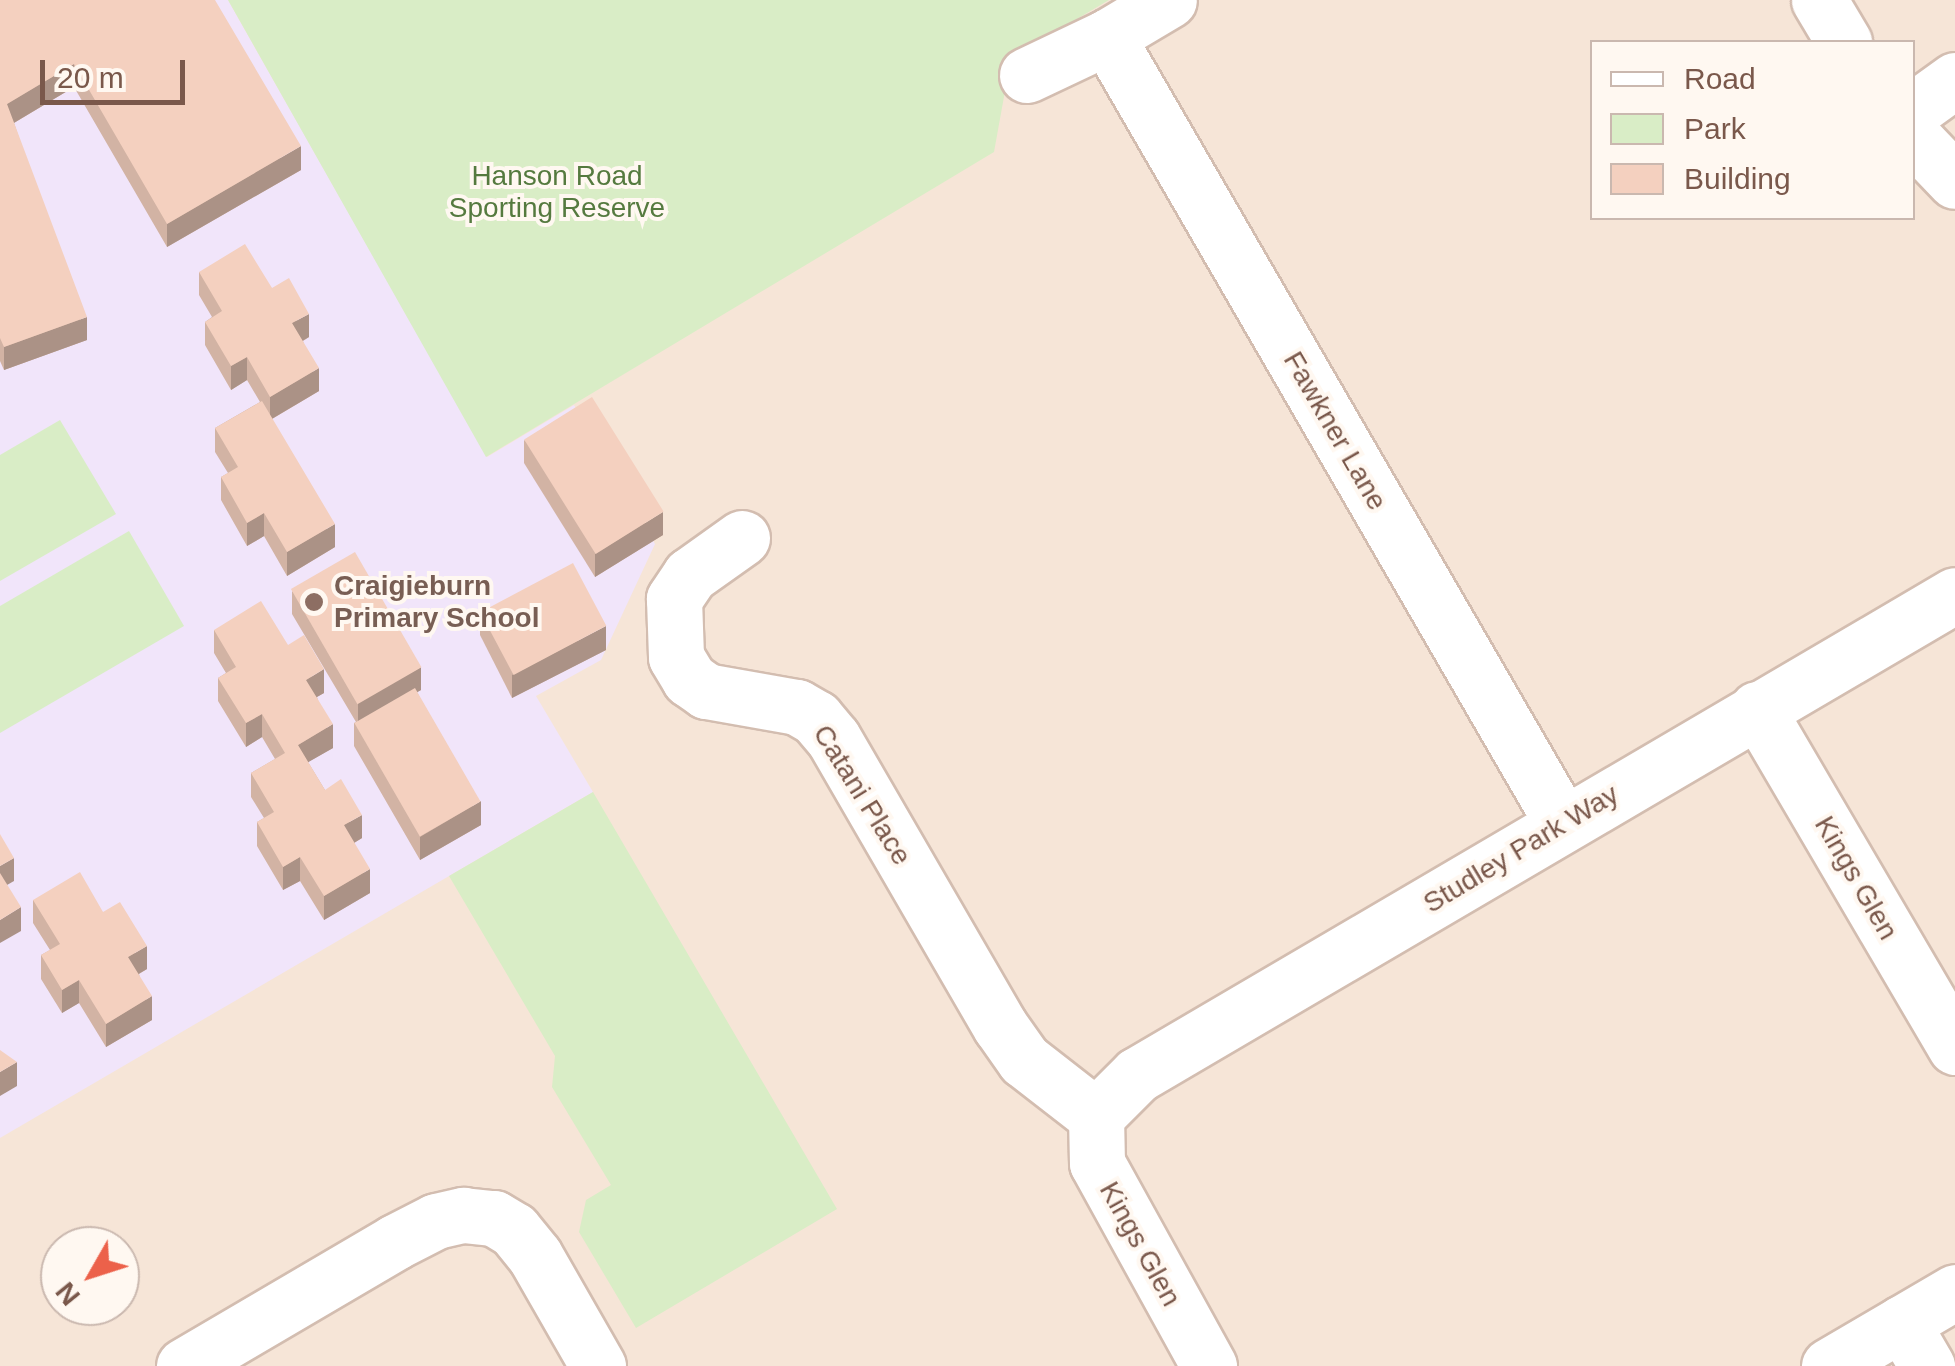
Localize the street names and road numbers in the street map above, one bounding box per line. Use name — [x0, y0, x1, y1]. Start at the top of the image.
street label: Fawkner Lane — [1276, 346, 1394, 516]
street label: Catani Place — [806, 719, 918, 871]
street label: Studley Park Way — [1417, 778, 1625, 920]
street label: Kings Glen — [1807, 810, 1905, 946]
street label: Kings Glen — [1092, 1176, 1188, 1312]

